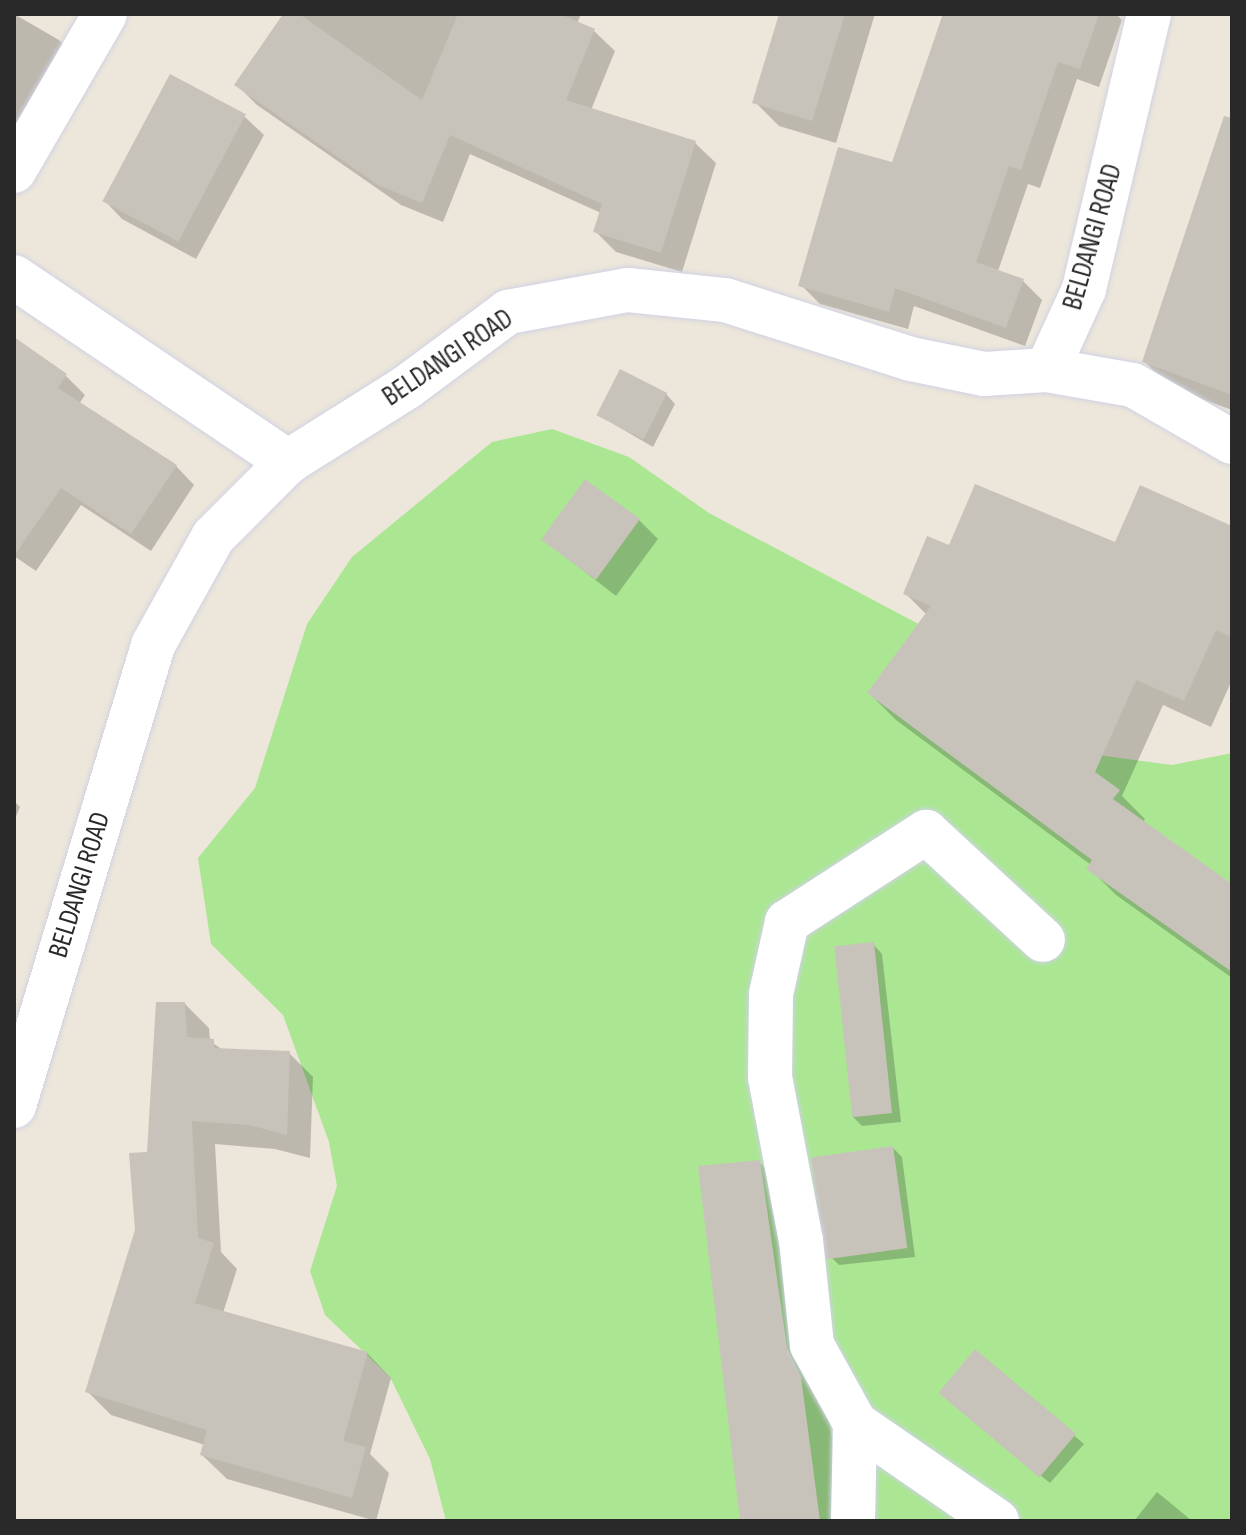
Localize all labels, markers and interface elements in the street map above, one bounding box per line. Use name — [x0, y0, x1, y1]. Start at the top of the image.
street label: BELDANGI ROAD — [1056, 160, 1130, 314]
street label: BELDANGI ROAD — [376, 302, 520, 414]
street label: BELDANGI ROAD — [42, 808, 118, 962]

